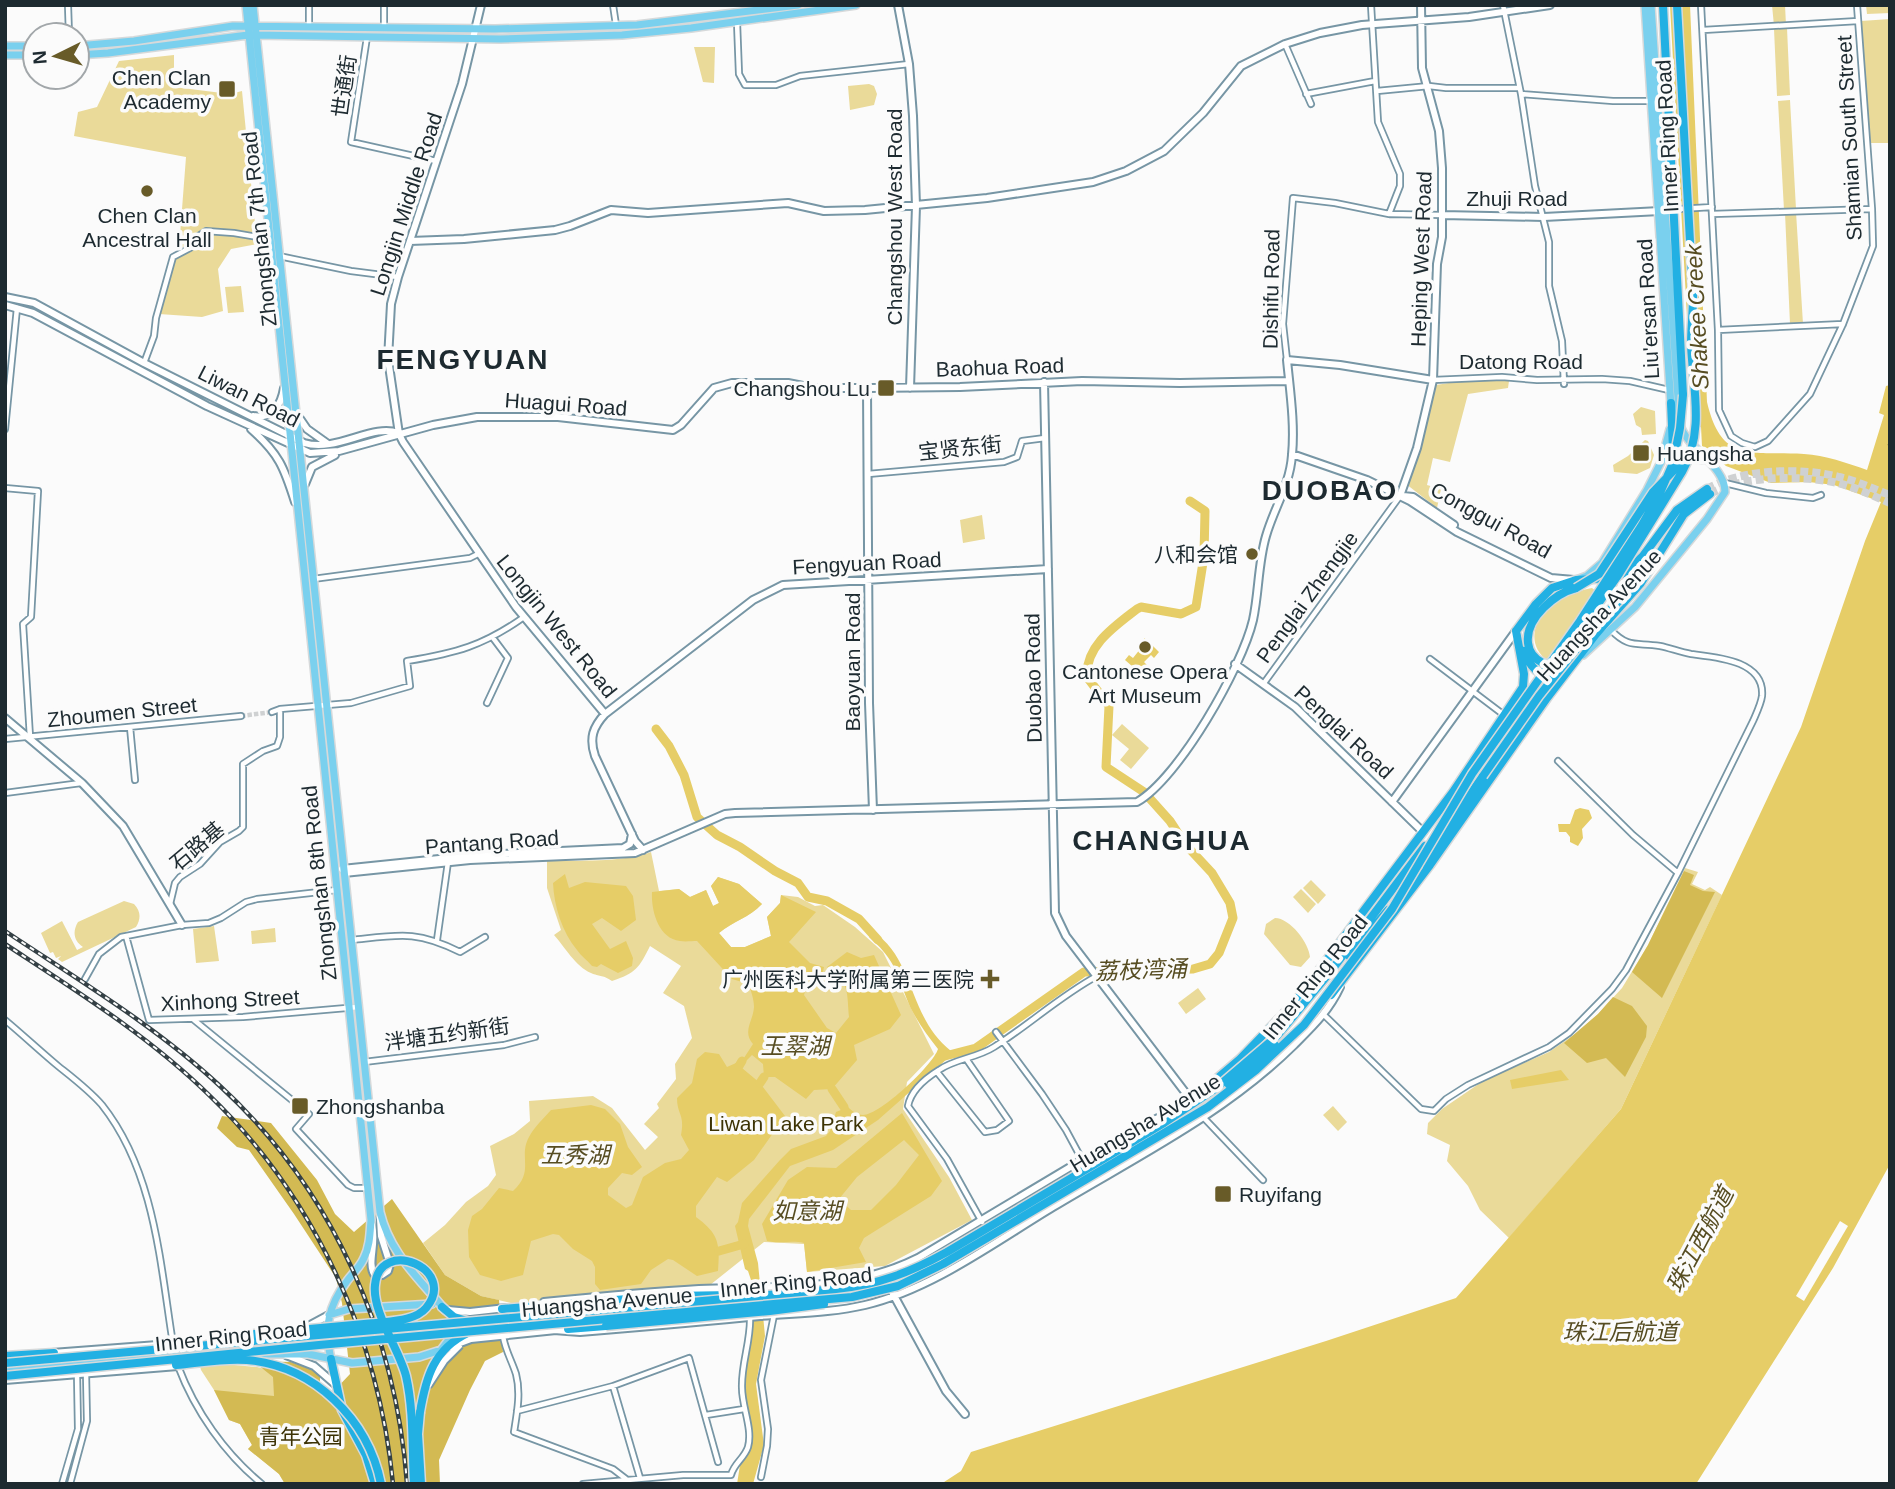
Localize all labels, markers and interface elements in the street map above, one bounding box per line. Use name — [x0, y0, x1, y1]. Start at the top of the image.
north arrow — [21, 21, 91, 91]
street label: Shamian South Street — [1832, 35, 1866, 241]
text: N — [29, 50, 51, 65]
street label: 世通街 — [328, 53, 360, 119]
street label: Inner Ring Road — [1652, 59, 1682, 213]
place label: Chen Clan Academy — [112, 66, 211, 113]
marker: Chen Clan Academy — [217, 79, 237, 99]
street label: Longjin Middle Road — [365, 109, 447, 299]
street label: Changshou West Road — [883, 109, 906, 325]
street label: Zhongshan 7th Road — [237, 130, 281, 328]
street label: Heping West Road — [1406, 171, 1436, 347]
marker: Chen Clan Ancestral Hall — [139, 183, 155, 199]
street label: Zhuji Road — [1466, 187, 1568, 210]
place label: Chen Clan Ancestral Hall — [82, 204, 212, 251]
street label: Dishifu Road — [1258, 229, 1284, 349]
street label: Liu'ersan Road — [1633, 238, 1663, 380]
water label: Shakee Creek — [1680, 242, 1714, 390]
district label: FENGYUAN — [376, 344, 550, 375]
street label: Datong Road — [1459, 350, 1583, 373]
street label: Baohua Road — [935, 353, 1065, 381]
street label: Liwan Road — [194, 361, 304, 431]
place label: Changshou Lu — [733, 377, 870, 400]
marker: Changshou Lu — [876, 378, 896, 398]
street label: Huagui Road — [504, 388, 628, 420]
street label: 宝贤东街 — [917, 432, 1003, 464]
place label: Huangsha — [1657, 442, 1753, 465]
marker: Huangsha — [1631, 443, 1651, 463]
district label: DUOBAO — [1262, 475, 1398, 506]
street label: Conggui Road — [1427, 477, 1555, 563]
street label: Penglai Zhengjie — [1252, 527, 1362, 667]
place label: 八和会馆 — [1154, 543, 1238, 566]
street label: Huangsha Avenue — [1532, 545, 1666, 685]
marker: 八和会馆 — [1244, 546, 1260, 562]
street label: Fengyuan Road — [792, 548, 942, 578]
street label: Longjin West Road — [492, 550, 622, 702]
street label: Baoyuan Road — [841, 593, 864, 731]
street label: Duobao Road — [1020, 613, 1046, 743]
marker: Cantonese Opera Art Museum — [1137, 639, 1153, 655]
place label: Cantonese Opera Art Museum — [1062, 660, 1228, 707]
street label: Penglai Road — [1290, 681, 1398, 783]
street label: Zhoumen Street — [46, 693, 198, 731]
street label: Zhongshan 8th Road — [297, 784, 341, 982]
street label: 石路基 — [165, 817, 229, 875]
district label: CHANGHUA — [1072, 825, 1252, 856]
street label: Pantang Road — [424, 826, 560, 858]
street label: Inner Ring Road — [1258, 910, 1372, 1044]
water label: 荔枝湾涌 — [1095, 955, 1190, 985]
place label: 广州医科大学附属第三医院 — [722, 968, 974, 991]
marker: 广州医科大学附属第三医院 — [980, 969, 1000, 989]
street label: Xinhong Street — [160, 985, 300, 1015]
street label: 泮塘五约新街 — [383, 1014, 511, 1054]
water label: 玉翠湖 — [761, 1033, 833, 1059]
street label: Huangsha Avenue — [1066, 1069, 1224, 1177]
place label: Zhongshanba — [316, 1095, 445, 1118]
marker: Zhongshanba — [290, 1096, 310, 1116]
park label: Liwan Lake Park — [708, 1112, 864, 1135]
water label: 五秀湖 — [541, 1142, 613, 1168]
water label: 珠江西航道 — [1662, 1180, 1740, 1297]
place label: Ruyifang — [1239, 1183, 1322, 1206]
marker: Ruyifang — [1213, 1184, 1233, 1204]
water label: 如意湖 — [773, 1198, 845, 1224]
street label: Inner Ring Road — [719, 1263, 873, 1301]
street label: Huangsha Avenue — [521, 1283, 693, 1321]
street label: Inner Ring Road — [154, 1317, 308, 1355]
water label: 珠江后航道 — [1563, 1319, 1681, 1345]
park label: 青年公园 — [259, 1425, 343, 1448]

